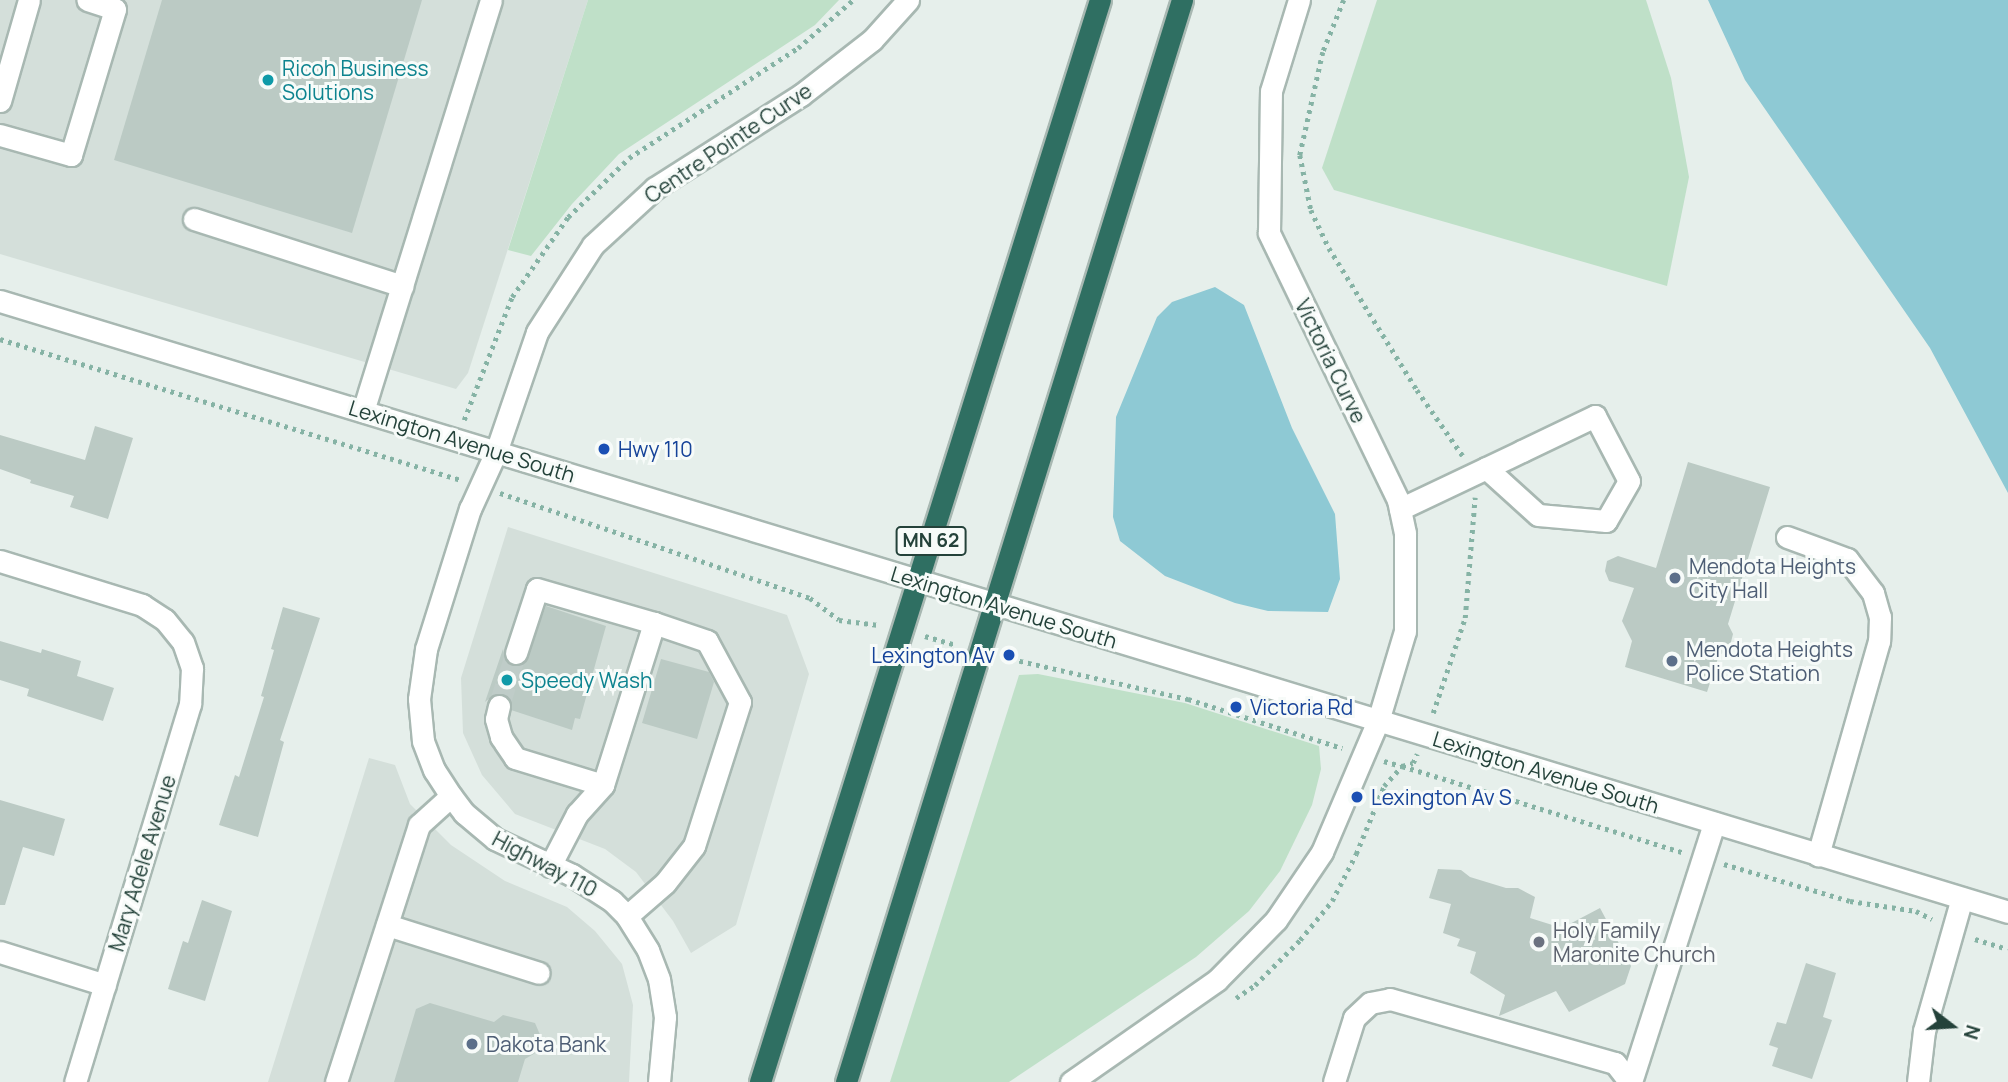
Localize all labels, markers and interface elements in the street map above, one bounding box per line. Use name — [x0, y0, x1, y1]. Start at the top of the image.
place label: Ricoh Business Solutions — [282, 55, 429, 105]
marker: Ricoh Business Solutions — [260, 72, 276, 88]
street label: Centre Pointe Curve — [640, 78, 816, 208]
street label: Victoria Curve — [1290, 295, 1372, 427]
street label: Lexington Avenue South — [346, 395, 578, 487]
place label: Hwy 110 — [618, 436, 693, 462]
marker: Hwy 110 — [596, 441, 612, 457]
road number: MN 62 — [894, 526, 968, 556]
place label: Mendota Heights City Hall — [1689, 553, 1856, 603]
street label: Lexington Avenue South — [888, 561, 1120, 653]
marker: Mendota Heights City Hall — [1667, 570, 1683, 586]
place label: Mendota Heights Police Station — [1686, 636, 1853, 686]
place label: Lexington Av — [871, 642, 995, 668]
marker: Lexington Av — [1001, 647, 1017, 663]
marker: Mendota Heights Police Station — [1664, 653, 1680, 669]
place label: Speedy Wash — [521, 667, 653, 693]
marker: Speedy Wash — [499, 672, 515, 688]
place label: Victoria Rd — [1250, 694, 1353, 720]
marker: Victoria Rd — [1228, 699, 1244, 715]
street label: Lexington Avenue South — [1430, 726, 1662, 818]
street label: Mary Adele Avenue — [103, 772, 181, 954]
place label: Lexington Av S — [1371, 784, 1512, 810]
marker: Lexington Av S — [1349, 789, 1365, 805]
street label: Highway 110 — [488, 826, 602, 902]
place label: Holy Family Maronite Church — [1553, 917, 1715, 967]
marker: Holy Family Maronite Church — [1531, 934, 1547, 950]
north arrow — [1917, 991, 1987, 1061]
text: N — [1958, 1022, 1987, 1042]
place label: Dakota Bank — [486, 1031, 606, 1057]
marker: Dakota Bank — [464, 1036, 480, 1052]

